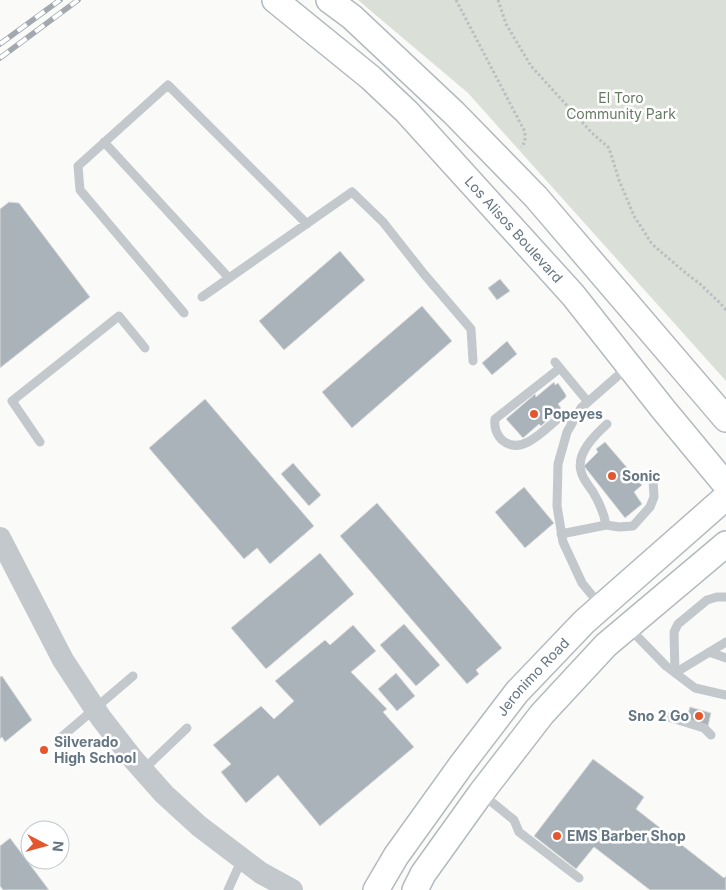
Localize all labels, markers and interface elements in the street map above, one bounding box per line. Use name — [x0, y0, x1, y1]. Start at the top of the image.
park label: El Toro Community Park — [566, 89, 676, 122]
street label: Los Alisos Boulevard — [462, 173, 567, 286]
place label: Popeyes — [544, 405, 603, 422]
marker: Popeyes — [528, 408, 540, 420]
place label: Sonic — [622, 467, 661, 484]
marker: Sonic — [606, 470, 618, 482]
street label: Jeronimo Road — [493, 634, 572, 719]
place label: Sno 2 Go — [628, 707, 689, 724]
marker: Sno 2 Go — [693, 710, 705, 722]
place label: Silverado High School — [54, 733, 136, 766]
marker: Silverado High School — [38, 744, 50, 756]
north arrow — [20, 820, 70, 870]
place label: EMS Barber Shop — [567, 827, 686, 844]
marker: EMS Barber Shop — [551, 830, 563, 842]
text: N — [49, 840, 67, 853]

